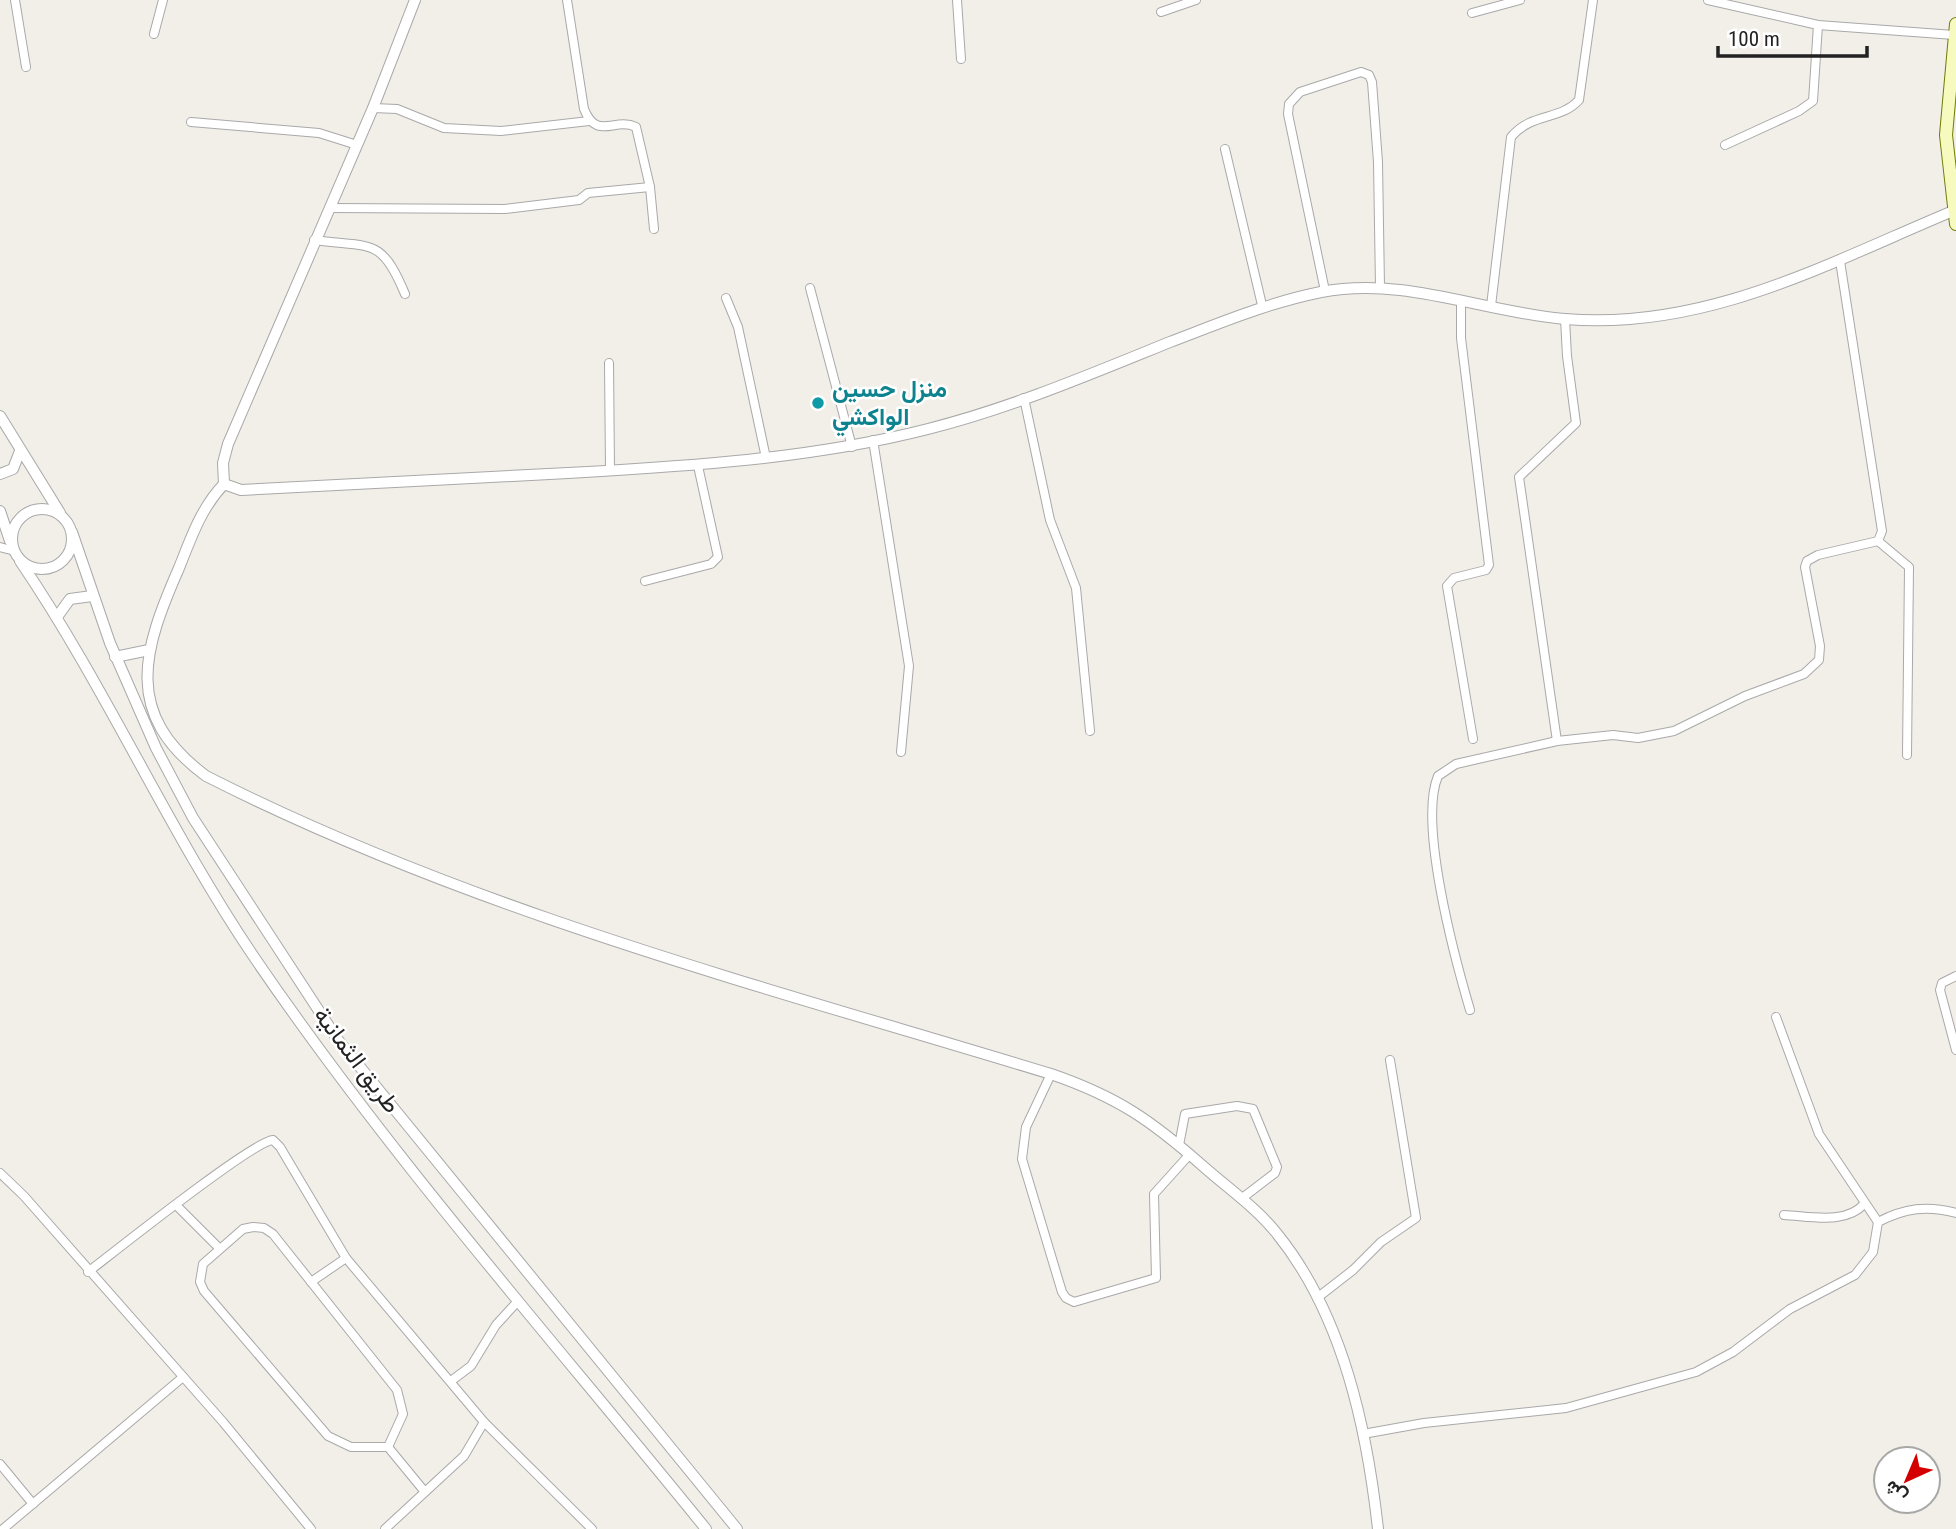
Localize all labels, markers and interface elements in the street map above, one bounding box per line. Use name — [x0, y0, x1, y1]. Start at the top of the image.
scale bar — [1718, 14, 1867, 58]
text: 100 m — [1728, 27, 1780, 51]
place label: منزل حسين الواكشي — [832, 375, 947, 437]
marker: منزل حسين الواكشي — [810, 395, 826, 411]
street label: طريق الثمانية — [307, 1001, 406, 1119]
north arrow — [1872, 1445, 1942, 1515]
text: ش — [1879, 1476, 1912, 1508]

